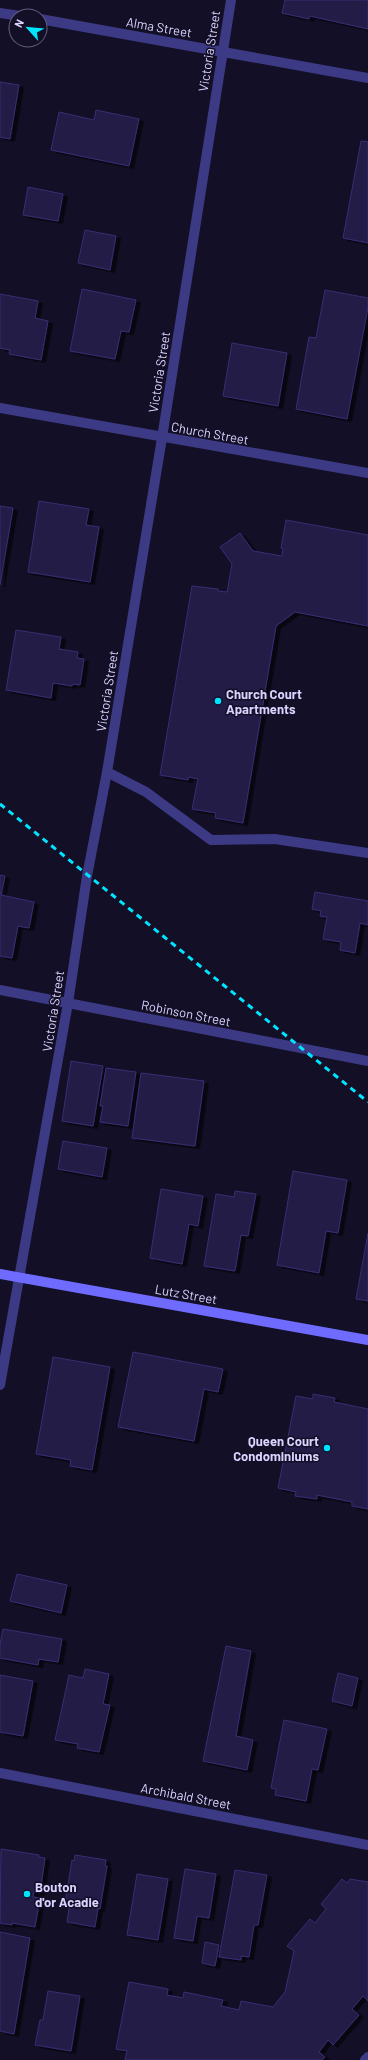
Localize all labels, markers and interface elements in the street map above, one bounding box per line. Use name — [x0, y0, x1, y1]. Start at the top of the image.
north arrow — [8, 8, 48, 48]
street label: Victoria Street — [195, 9, 223, 93]
street label: Alma Street — [125, 13, 193, 41]
text: N — [11, 17, 26, 29]
street label: Victoria Street — [145, 330, 173, 414]
street label: Church Street — [170, 418, 250, 448]
street label: Victoria Street — [93, 649, 121, 733]
place label: Church Court Apartments — [226, 686, 302, 717]
marker: Church Court Apartments — [213, 696, 223, 706]
street label: Victoria Street — [39, 969, 67, 1053]
street label: Robinson Street — [140, 996, 232, 1030]
street label: Lutz Street — [154, 1281, 218, 1307]
place label: Queen Court Condominiums — [233, 1433, 319, 1464]
marker: Queen Court Condominiums — [322, 1443, 332, 1453]
street label: Archibald Street — [140, 1779, 232, 1813]
place label: Bouton d'or Acadie — [35, 1879, 99, 1910]
marker: Bouton d'or Acadie — [22, 1889, 32, 1899]

